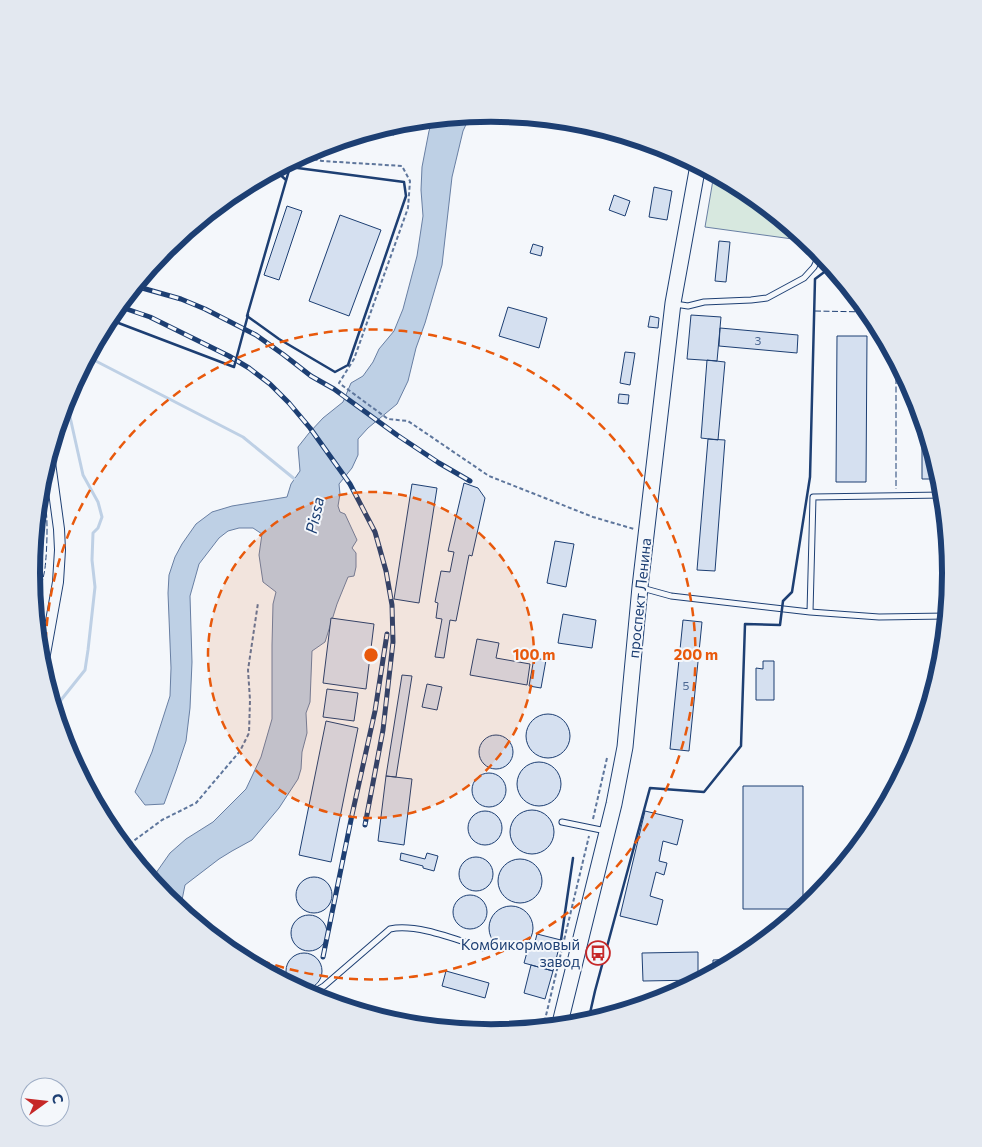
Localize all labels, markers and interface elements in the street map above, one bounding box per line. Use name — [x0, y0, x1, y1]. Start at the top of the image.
house number: 3 — [755, 333, 762, 347]
water label: Pissa — [301, 495, 327, 535]
street label: проспект Ленина — [624, 537, 654, 659]
text: 100 m — [513, 645, 555, 663]
text: 200 m — [674, 645, 718, 663]
centre of rings — [362, 646, 380, 664]
house number: 5 — [683, 678, 690, 692]
place label: Комбикормовый завод — [461, 935, 580, 970]
bus stop icon: Комбикормовый завод — [585, 940, 611, 966]
north arrow — [20, 1077, 70, 1127]
text: С — [49, 1092, 67, 1105]

